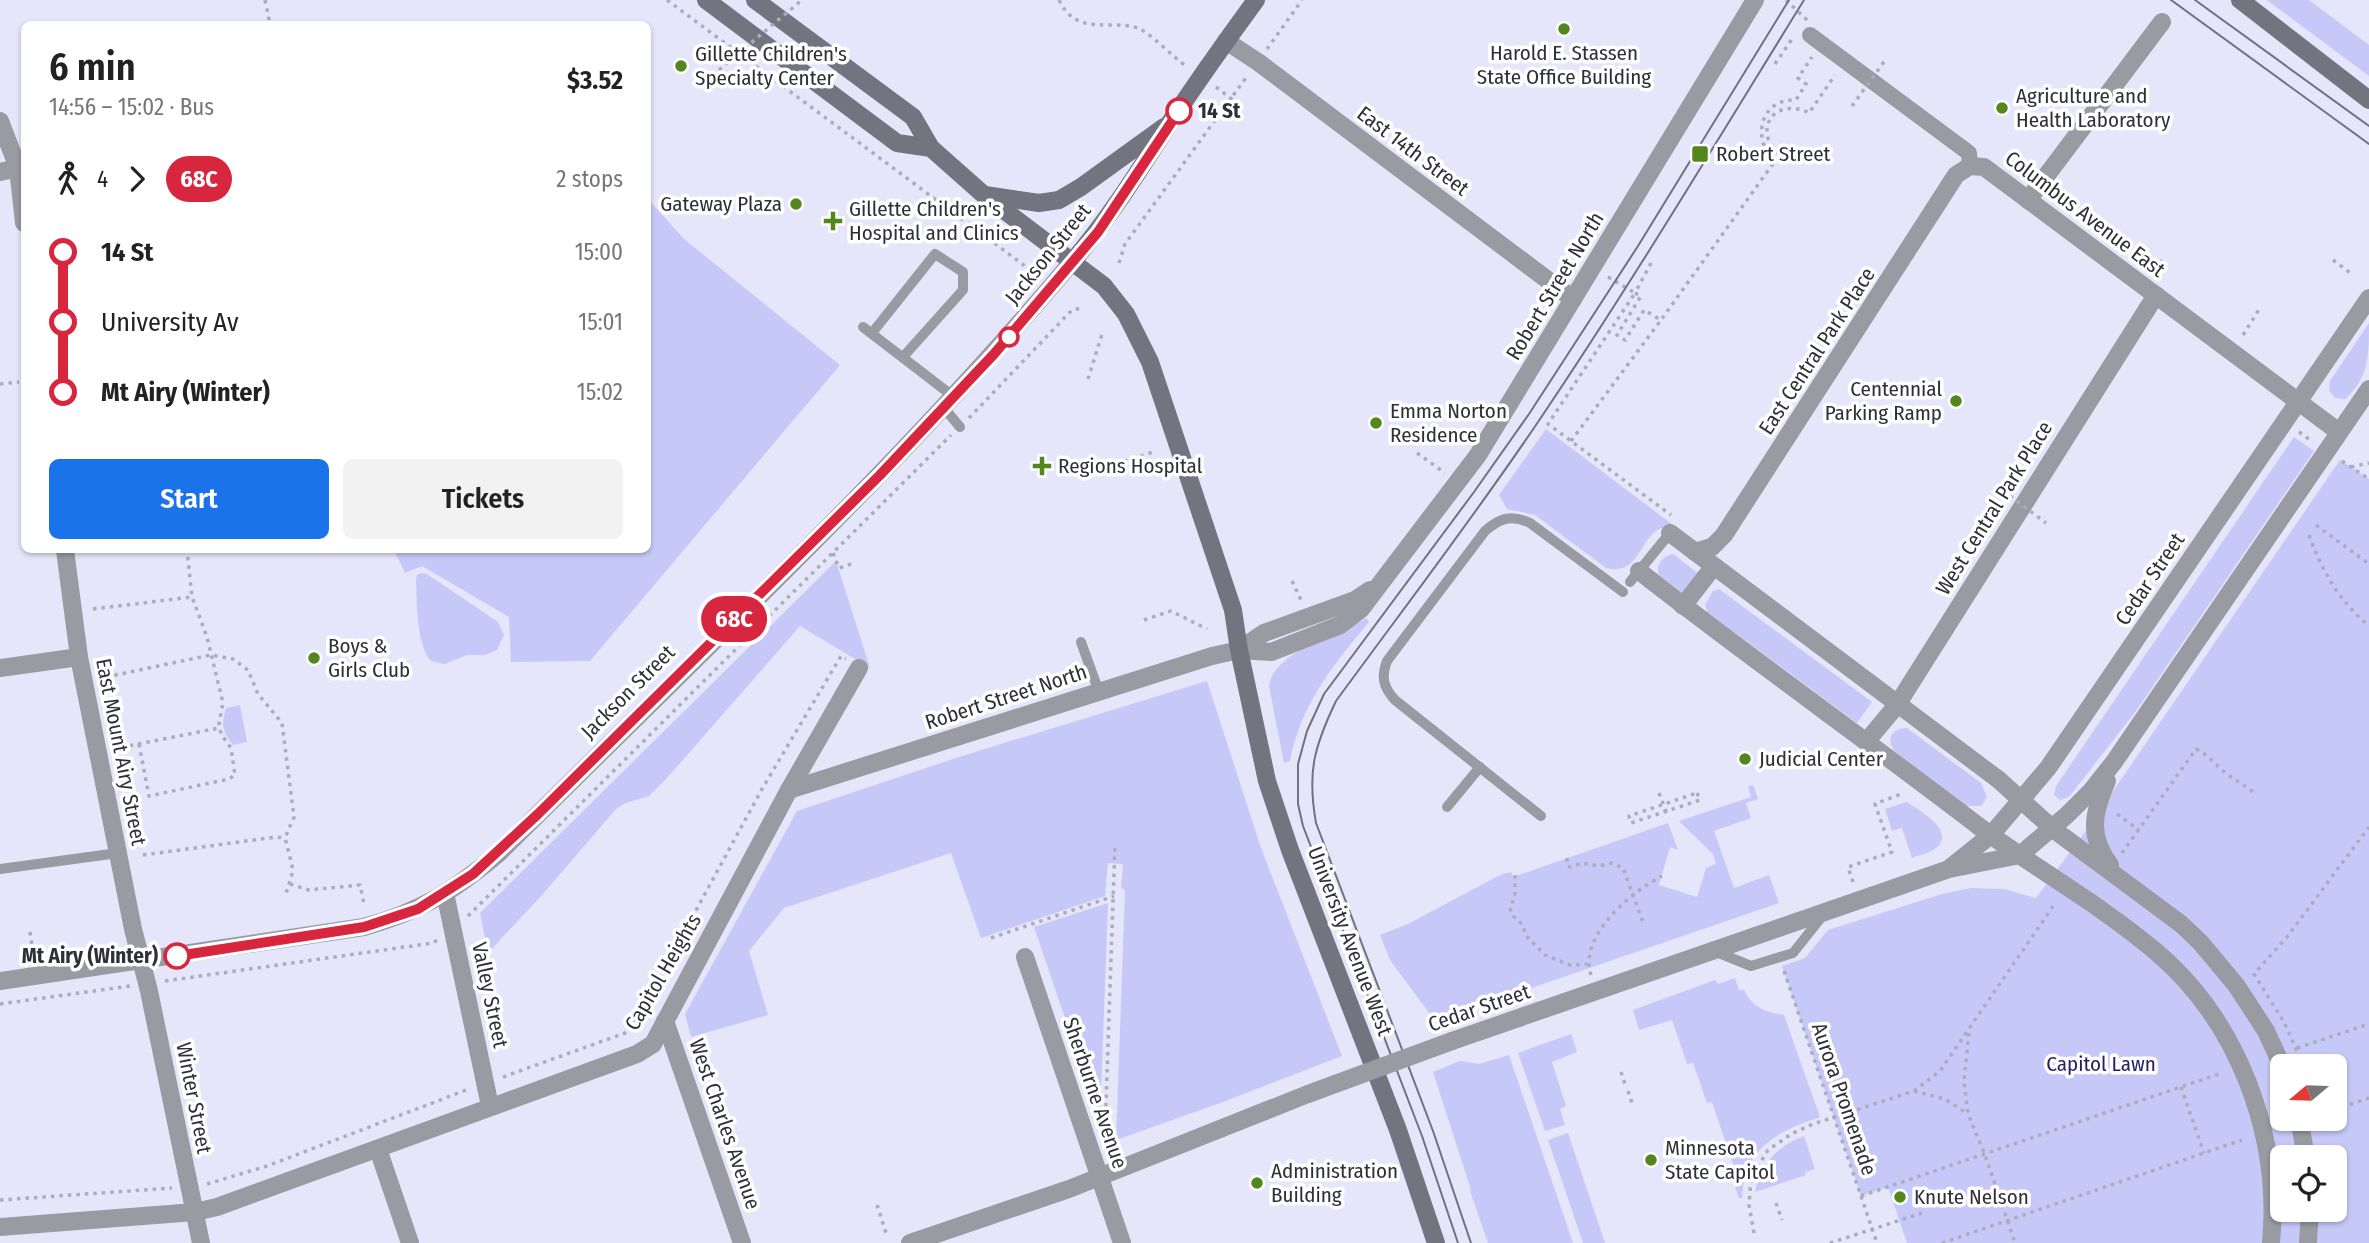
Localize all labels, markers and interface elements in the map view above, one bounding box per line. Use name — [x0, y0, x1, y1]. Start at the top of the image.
marker: Harold E. Stassen State Office Building — [1556, 21, 1572, 37]
place label: Harold E. Stassen State Office Building — [1477, 40, 1651, 90]
place label: Gillette Children's Specialty Center — [695, 41, 847, 91]
text: 6 min — [49, 44, 136, 90]
marker: Gillette Children's Specialty Center — [673, 58, 689, 74]
text: $3.52 — [567, 65, 623, 96]
place label: Agriculture and Health Laboratory — [2016, 83, 2171, 133]
text: 14:56 – 15:02 · Bus — [49, 93, 214, 121]
marker: 14 St — [1166, 98, 1192, 124]
place label: 14 St — [1198, 98, 1241, 124]
street label: East 14th Street — [1352, 100, 1474, 202]
marker: Agriculture and Health Laboratory — [1994, 100, 2010, 116]
place label: Robert Street — [1716, 141, 1831, 167]
marker: Robert Street — [1690, 144, 1710, 164]
street label: Columbus Avenue East — [2000, 145, 2170, 283]
icon: walk — [49, 160, 87, 198]
icon: forward — [118, 160, 156, 198]
text: 4 — [97, 165, 108, 193]
text: 68C — [180, 165, 218, 193]
text: 2 stops — [556, 165, 623, 193]
place label: Gateway Plaza — [660, 191, 782, 217]
marker: Gateway Plaza — [788, 196, 804, 212]
place label: Gillette Children's Hospital and Clinics — [849, 196, 1019, 246]
street label: Jackson Street — [999, 198, 1097, 310]
street label: Robert Street North — [1500, 207, 1610, 365]
marker: Gillette Children's Hospital and Clinics — [823, 211, 843, 231]
text: 14 St — [101, 237, 153, 268]
text: 15:00 — [575, 238, 623, 266]
street label: East Central Park Place — [1753, 263, 1881, 439]
text: University Av — [101, 307, 239, 338]
text: 15:01 — [578, 308, 623, 336]
unlabelled marker — [999, 327, 1019, 347]
place label: Centennial Parking Ramp — [1825, 376, 1942, 426]
text: Mt Airy (Winter) — [101, 377, 270, 408]
text: 15:02 — [577, 378, 623, 406]
marker: Centennial Parking Ramp — [1948, 393, 1964, 409]
place label: Emma Norton Residence — [1390, 398, 1507, 448]
marker: Emma Norton Residence — [1368, 415, 1384, 431]
street label: West Central Park Place — [1930, 416, 2058, 600]
place label: Regions Hospital — [1058, 453, 1203, 479]
marker: Regions Hospital — [1032, 456, 1052, 476]
button: Start — [49, 459, 329, 539]
button: Tickets — [343, 459, 623, 539]
street label: Cedar Street — [2110, 528, 2191, 630]
line badge: 68C — [694, 596, 774, 642]
text: 68C — [715, 605, 753, 633]
place label: Boys & Girls Club — [328, 633, 410, 683]
street label: Jackson Street — [576, 639, 681, 744]
marker: Boys & Girls Club — [306, 650, 322, 666]
street label: East Mount Airy Street — [90, 656, 152, 848]
street label: Robert Street North — [922, 659, 1090, 735]
place label: Judicial Center — [1759, 746, 1884, 772]
marker: Judicial Center — [1737, 751, 1753, 767]
street label: University Avenue West — [1302, 843, 1398, 1039]
street label: Capitol Heights — [619, 909, 707, 1035]
street label: Valley Street — [466, 940, 514, 1050]
place label: Mt Airy (Winter) — [22, 943, 158, 969]
marker: Mt Airy (Winter) — [164, 943, 190, 969]
street label: Cedar Street — [1425, 978, 1534, 1038]
street label: Sherburne Avenue — [1057, 1014, 1133, 1172]
street label: Aurora Promenade — [1806, 1019, 1882, 1179]
street label: West Charles Avenue — [684, 1035, 766, 1213]
street label: Winter Street — [170, 1040, 218, 1156]
park label: Capitol Lawn — [2046, 1051, 2156, 1077]
north arrow — [2270, 1054, 2347, 1130]
map controls — [2270, 1054, 2347, 1222]
place label: Minnesota State Capitol — [1665, 1135, 1775, 1185]
button: locate — [2270, 1145, 2347, 1222]
marker: Minnesota State Capitol — [1643, 1152, 1659, 1168]
place label: Administration Building — [1271, 1158, 1398, 1208]
marker: Administration Building — [1249, 1175, 1265, 1191]
place label: Knute Nelson — [1914, 1184, 2029, 1210]
marker: Knute Nelson — [1892, 1189, 1908, 1205]

